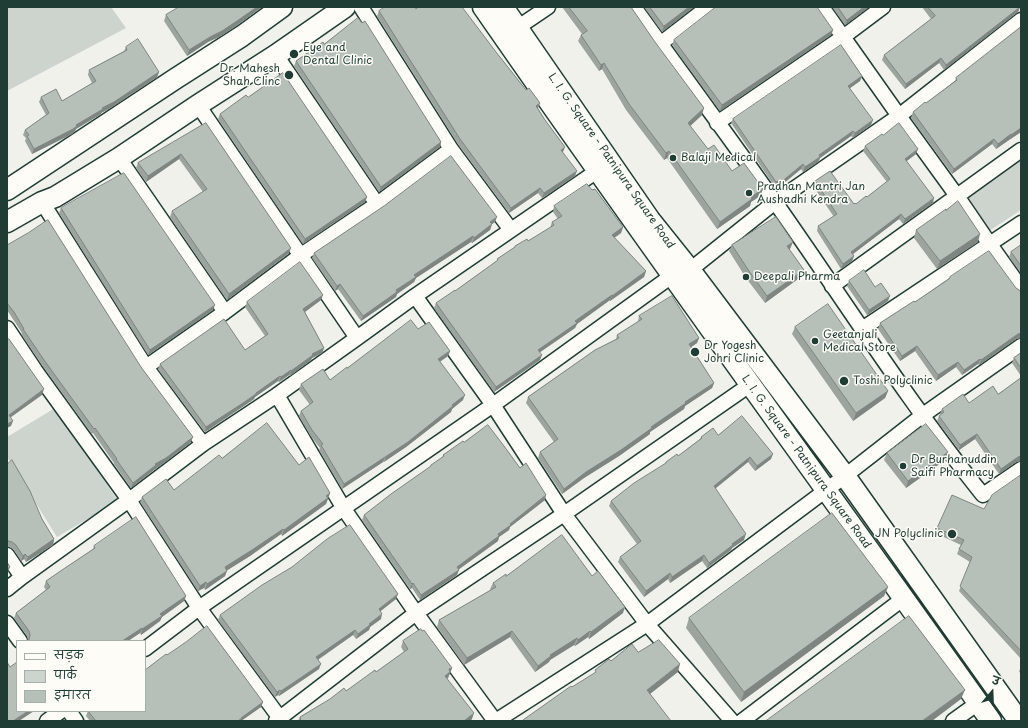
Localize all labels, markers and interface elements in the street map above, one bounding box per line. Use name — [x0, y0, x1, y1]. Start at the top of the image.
place label: Eye and Dental Clinic — [303, 41, 372, 67]
marker: Eye and Dental Clinic — [288, 48, 300, 60]
place label: Dr. Mahesh Shah Clinc — [220, 62, 280, 88]
marker: Dr. Mahesh Shah Clinc — [283, 69, 295, 81]
street label: L. I. G. Square - Patnipura Square Road — [545, 71, 677, 251]
place label: Balaji Medical — [681, 151, 756, 165]
marker: Balaji Medical — [668, 153, 678, 163]
place label: Pradhan Mantri Jan Aushadhi Kendra — [757, 180, 865, 206]
marker: Pradhan Mantri Jan Aushadhi Kendra — [744, 188, 754, 198]
place label: Deepali Pharma — [754, 270, 840, 284]
marker: Deepali Pharma — [741, 272, 751, 282]
place label: Geetanjali Medical Store — [823, 328, 896, 354]
marker: Geetanjali Medical Store — [810, 336, 820, 346]
place label: Dr Yogesh Johri Clinic — [704, 339, 764, 365]
marker: Dr Yogesh Johri Clinic — [689, 346, 701, 358]
street label: L. I. G. Square - Patnipura Square Road — [739, 373, 873, 551]
place label: Toshi Polyclinic — [853, 374, 933, 388]
marker: Toshi Polyclinic — [838, 375, 850, 387]
place label: Dr Burhanuddin Saifi Pharmacy — [911, 453, 997, 479]
marker: Dr Burhanuddin Saifi Pharmacy — [898, 461, 908, 471]
place label: JN Polyclinic — [875, 527, 943, 541]
marker: JN Polyclinic — [946, 528, 958, 540]
legend — [16, 640, 146, 712]
text: सड़क — [54, 645, 84, 663]
text: पार्क — [54, 665, 77, 683]
text: उ — [990, 671, 1002, 689]
north arrow — [972, 672, 1012, 712]
text: इमारत — [54, 685, 91, 703]

